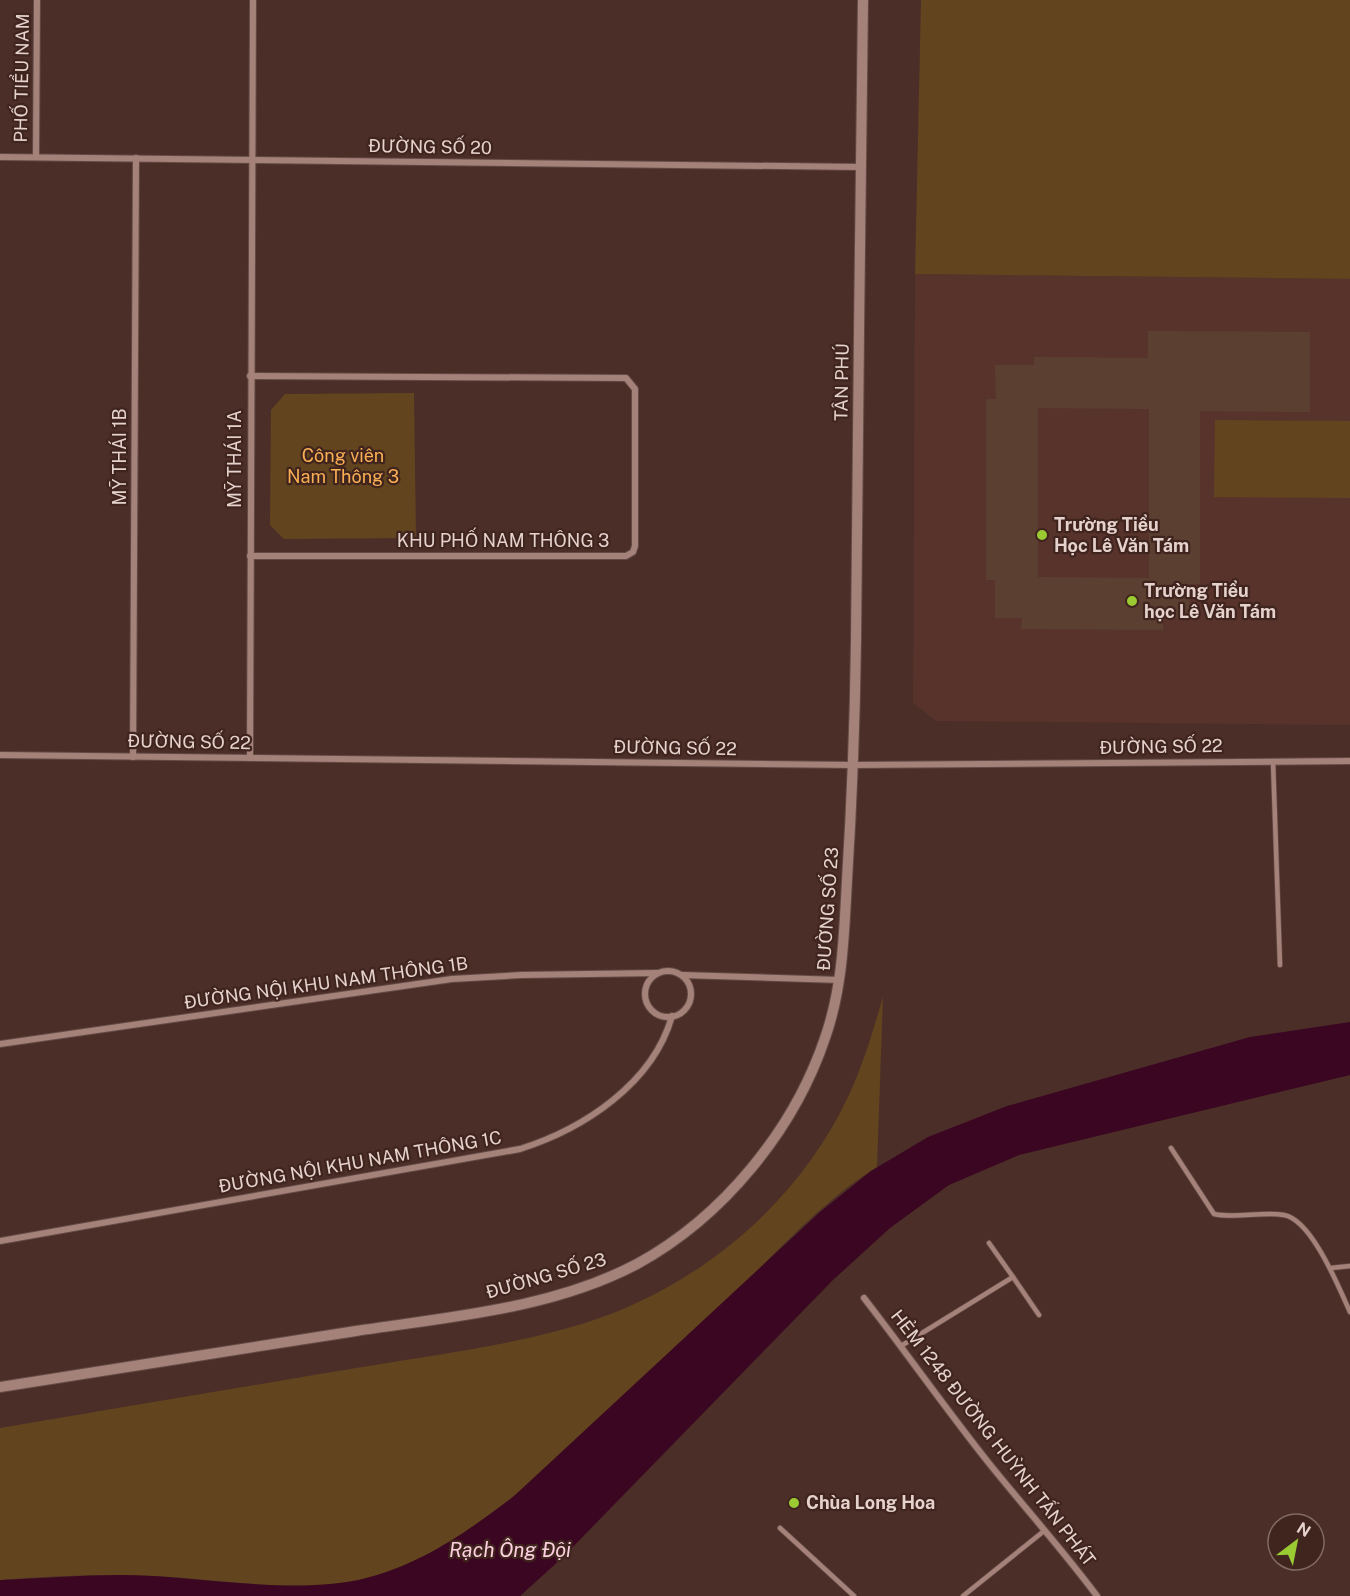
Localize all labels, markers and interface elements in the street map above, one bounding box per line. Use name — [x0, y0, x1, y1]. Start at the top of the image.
street label: PHỐ TIỂU NAM — [6, 13, 33, 143]
street label: ĐƯỜNG SỐ 20 — [368, 132, 492, 158]
street label: TÂN PHÚ — [829, 343, 853, 421]
street label: MỸ THÁI 1B — [108, 408, 130, 506]
street label: MỸ THÁI 1A — [223, 410, 245, 508]
park label: Công viên Nam Thông 3 — [287, 445, 399, 487]
place label: Trường Tiểu Học Lê Văn Tám — [1054, 514, 1189, 556]
street label: KHU PHỐ NAM THÔNG 3 — [397, 527, 609, 551]
marker: Trường Tiểu Học Lê Văn Tám — [1035, 528, 1049, 542]
place label: Trường Tiểu học Lê Văn Tám — [1144, 580, 1276, 622]
marker: Trường Tiểu học Lê Văn Tám — [1125, 594, 1139, 608]
street label: ĐƯỜNG SỐ 22 — [127, 727, 251, 753]
street label: ĐƯỜNG SỐ 22 — [1099, 732, 1223, 758]
street label: ĐƯỜNG SỐ 22 — [613, 733, 737, 759]
street label: ĐƯỜNG SỐ 23 — [810, 846, 842, 972]
street label: ĐƯỜNG NỘI KHU NAM THÔNG 1B — [182, 951, 469, 1013]
street label: ĐƯỜNG NỘI KHU NAM THÔNG 1C — [217, 1125, 503, 1197]
street label: ĐƯỜNG SỐ 23 — [483, 1245, 608, 1303]
street label: HẺM 1248 ĐƯỜNG HUỲNH TẤN PHÁT — [887, 1304, 1103, 1570]
place label: Chùa Long Hoa — [806, 1492, 935, 1513]
marker: Chùa Long Hoa — [787, 1496, 801, 1510]
north arrow — [1266, 1512, 1326, 1572]
text: N — [1293, 1518, 1314, 1541]
water label: Rạch Ông Đội — [449, 1538, 571, 1562]

